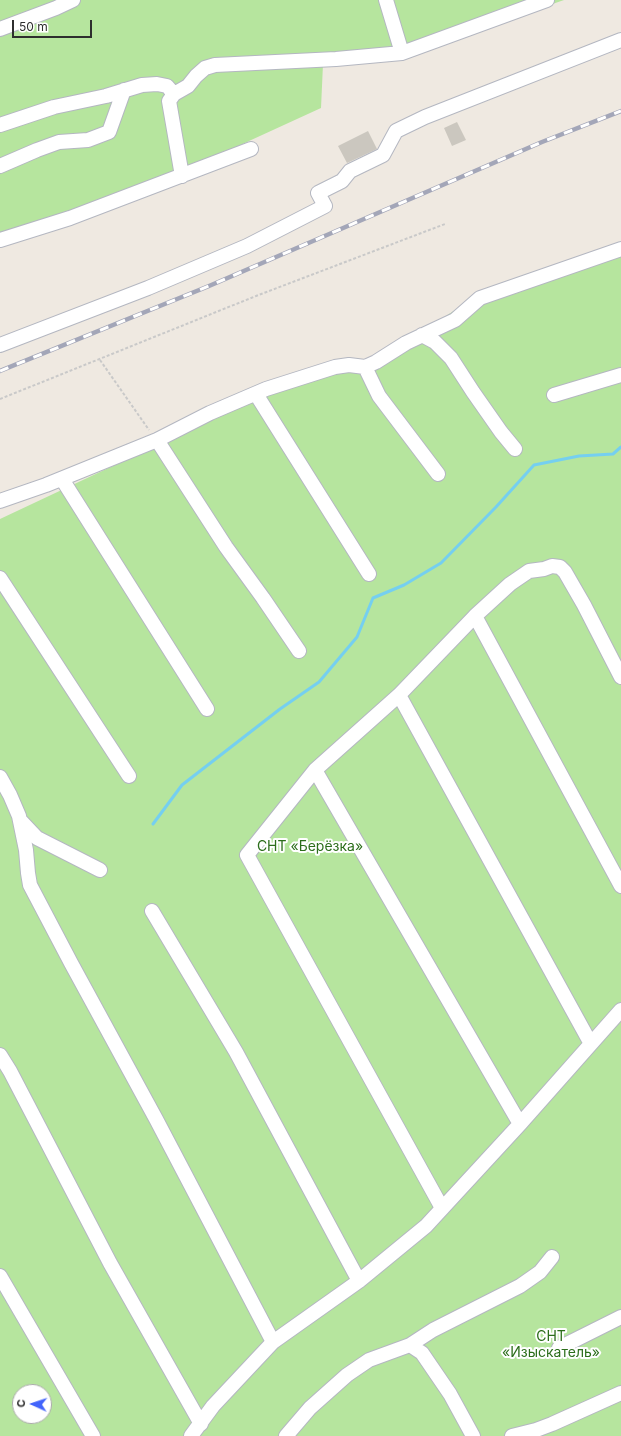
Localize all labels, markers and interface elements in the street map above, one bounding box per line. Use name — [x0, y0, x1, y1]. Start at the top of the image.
scale bar — [14, 12, 94, 38]
text: 50 m — [19, 19, 48, 34]
park label: СНТ «Берёзка» — [257, 839, 363, 855]
park label: СНТ «Изыскатель» — [502, 1329, 600, 1362]
north arrow — [12, 1384, 52, 1424]
text: С — [14, 1399, 28, 1408]

